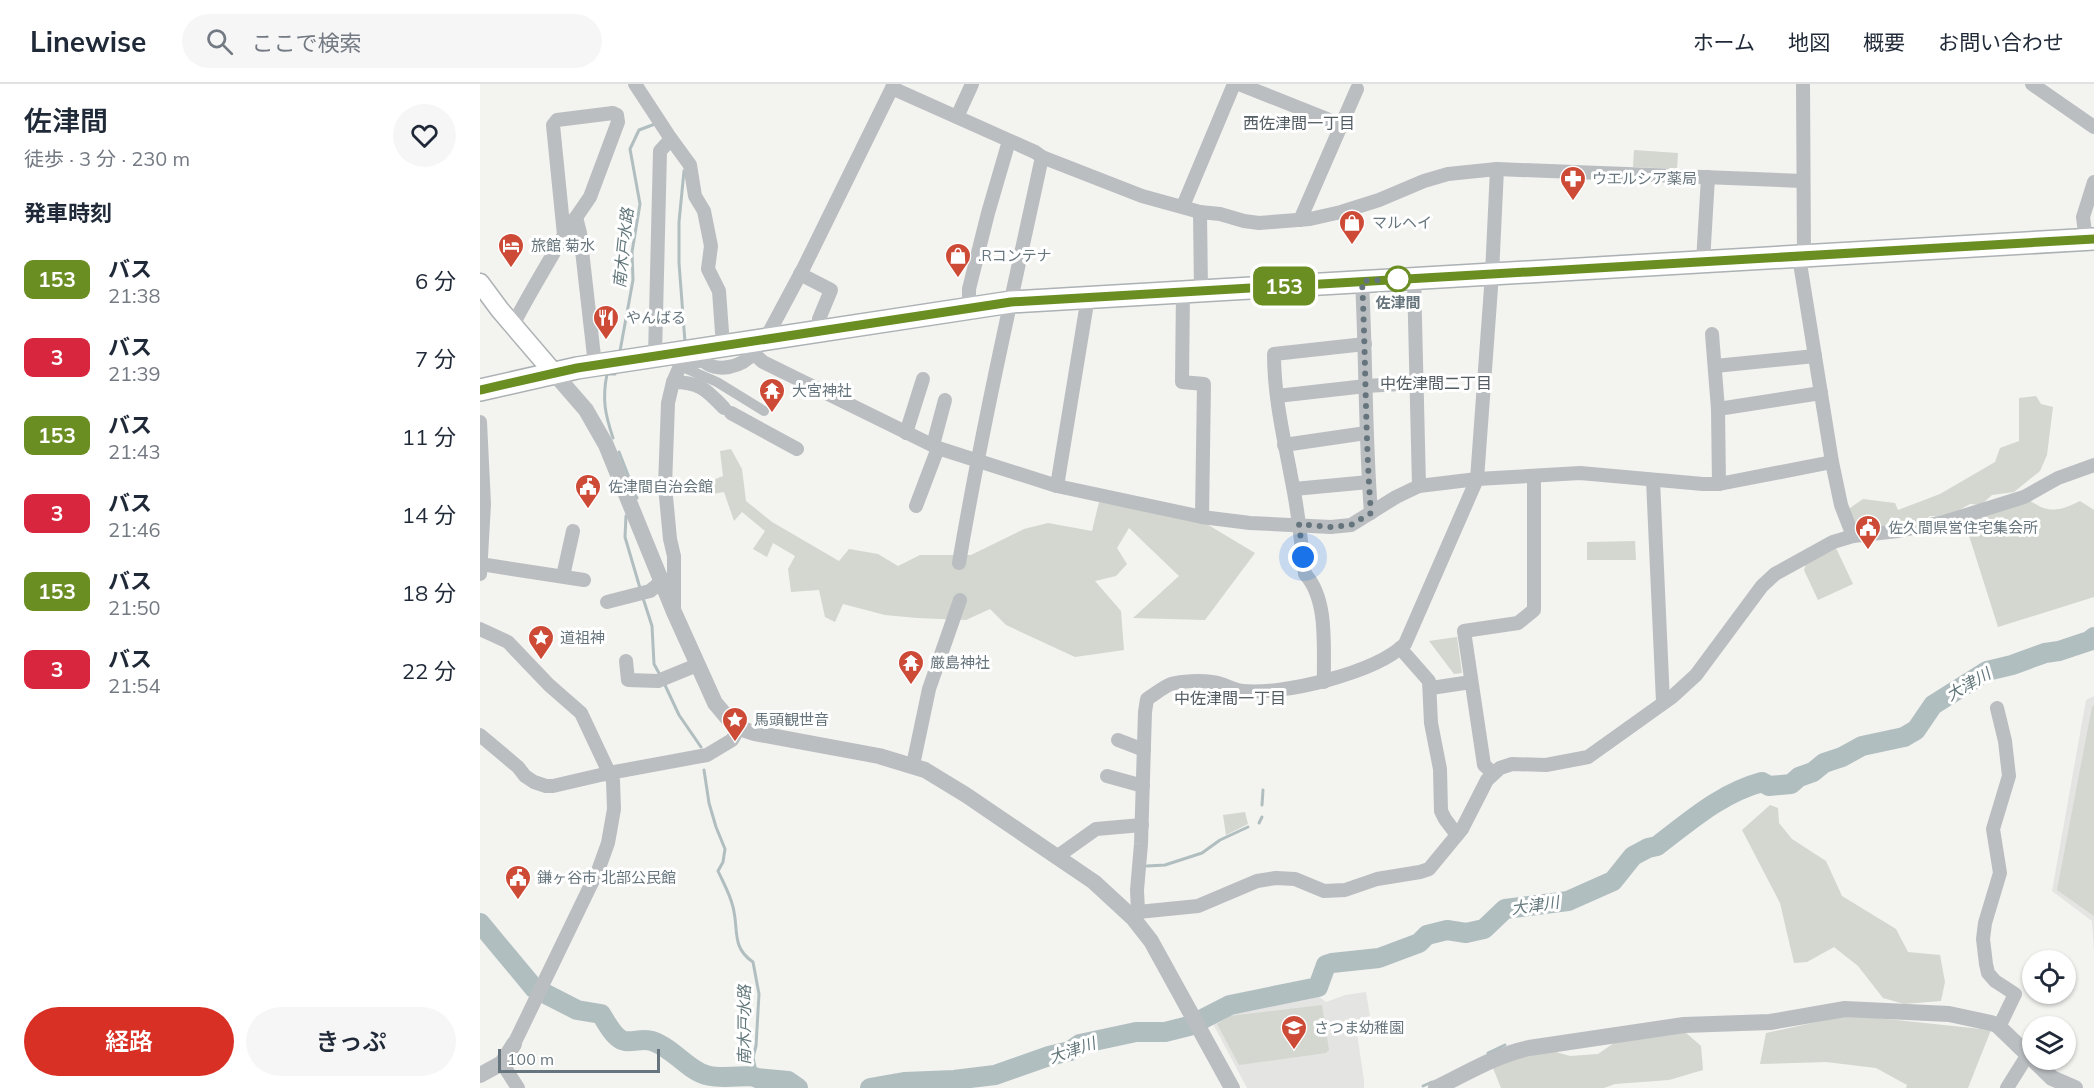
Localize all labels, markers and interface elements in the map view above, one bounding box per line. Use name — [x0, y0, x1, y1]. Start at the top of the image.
search box — [182, 14, 602, 68]
text: Linewise — [30, 24, 146, 59]
icon: search — [203, 25, 236, 58]
text: ここで検索 — [251, 29, 361, 57]
text: ホーム — [1693, 29, 1755, 55]
text: 地図 — [1788, 29, 1830, 55]
text: 概要 — [1863, 29, 1905, 55]
text: お問い合わせ — [1938, 29, 2064, 55]
text: 佐津間 — [24, 103, 108, 138]
button: heart — [393, 104, 456, 167]
district label: 西佐津間一丁目 — [1243, 113, 1355, 133]
text: 徒歩 · 3 分 · 230 m — [24, 146, 190, 171]
pharmacy icon: ウエルシア薬局 — [1558, 164, 1588, 202]
place label: ウエルシア薬局 — [1592, 169, 1697, 188]
text: 発車時刻 — [24, 199, 112, 227]
water label: 南木戸水路 — [609, 205, 637, 289]
shop icon: マルヘイ — [1337, 208, 1367, 246]
place label: マルヘイ — [1372, 213, 1432, 232]
hotel icon: 旅館 菊水 — [496, 231, 526, 269]
place label: 旅館 菊水 — [531, 236, 595, 255]
shop icon: .Rコンテナ — [943, 241, 973, 279]
place label: .Rコンテナ — [978, 246, 1052, 265]
text: バス — [108, 255, 152, 283]
text: 153 — [38, 266, 76, 292]
line badge: 153 — [1250, 266, 1318, 306]
marker: 佐津間 — [1385, 266, 1411, 292]
text: 6 分 — [415, 267, 456, 295]
text: 153 — [1265, 273, 1303, 299]
text: 21:38 — [108, 283, 161, 308]
place label: 佐津間 — [1375, 293, 1421, 312]
restaurant icon: やんばる — [591, 303, 621, 341]
place label: やんばる — [626, 308, 686, 327]
text: バス — [108, 333, 152, 361]
text: 3 — [51, 344, 63, 370]
text: 7 分 — [415, 345, 456, 373]
text: 21:39 — [108, 361, 161, 386]
district label: 中佐津間二丁目 — [1380, 373, 1492, 393]
temple icon: 大宮神社 — [757, 376, 787, 414]
place label: 大宮神社 — [792, 381, 852, 400]
text: バス — [108, 411, 152, 439]
text: 153 — [38, 422, 76, 448]
text: 11 分 — [402, 423, 456, 451]
text: 21:43 — [108, 439, 161, 464]
public building icon: 佐津間自治会館 — [573, 472, 603, 510]
place label: 佐津間自治会館 — [608, 477, 713, 496]
text: バス — [108, 489, 152, 517]
text: 3 — [51, 500, 63, 526]
text: 14 分 — [402, 501, 456, 529]
public building icon: 佐久間県営住宅集会所 — [1853, 513, 1883, 551]
text: 21:46 — [108, 517, 161, 542]
place label: 佐久間県営住宅集会所 — [1888, 518, 2038, 537]
your location — [1288, 542, 1318, 572]
text: バス — [108, 567, 152, 595]
text: 153 — [38, 578, 76, 604]
text: 18 分 — [402, 579, 456, 607]
text: 21:50 — [108, 595, 161, 620]
place icon: 道祖神 — [526, 623, 556, 661]
place label: 道祖神 — [560, 628, 605, 647]
text: バス — [108, 645, 152, 673]
temple icon: 厳島神社 — [896, 648, 926, 686]
place label: 厳島神社 — [930, 653, 990, 672]
text: 3 — [51, 656, 63, 682]
text: 22 分 — [402, 657, 456, 685]
water label: 大津川 — [1942, 662, 1996, 705]
text: 21:54 — [108, 673, 161, 698]
district label: 中佐津間一丁目 — [1174, 688, 1286, 708]
place icon: 馬頭観世音 — [720, 705, 750, 743]
place label: 馬頭観世音 — [754, 710, 829, 729]
public building icon: 鎌ヶ谷市 北部公民館 — [503, 863, 533, 901]
place label: 鎌ヶ谷市 北部公民館 — [537, 868, 676, 887]
water label: 大津川 — [1510, 891, 1562, 918]
map controls — [2022, 950, 2076, 1070]
button: locate — [2022, 950, 2076, 1004]
water label: 南木戸水路 — [734, 983, 754, 1065]
button: 経路 — [24, 1007, 234, 1076]
button: きっぷ — [246, 1007, 456, 1076]
school or university icon: さつま幼稚園 — [1279, 1013, 1309, 1051]
button: layers — [2022, 1016, 2076, 1070]
place label: さつま幼稚園 — [1314, 1018, 1404, 1037]
water label: 大津川 — [1046, 1032, 1100, 1067]
scale bar — [498, 1046, 660, 1074]
text: 100 m — [507, 1049, 554, 1069]

